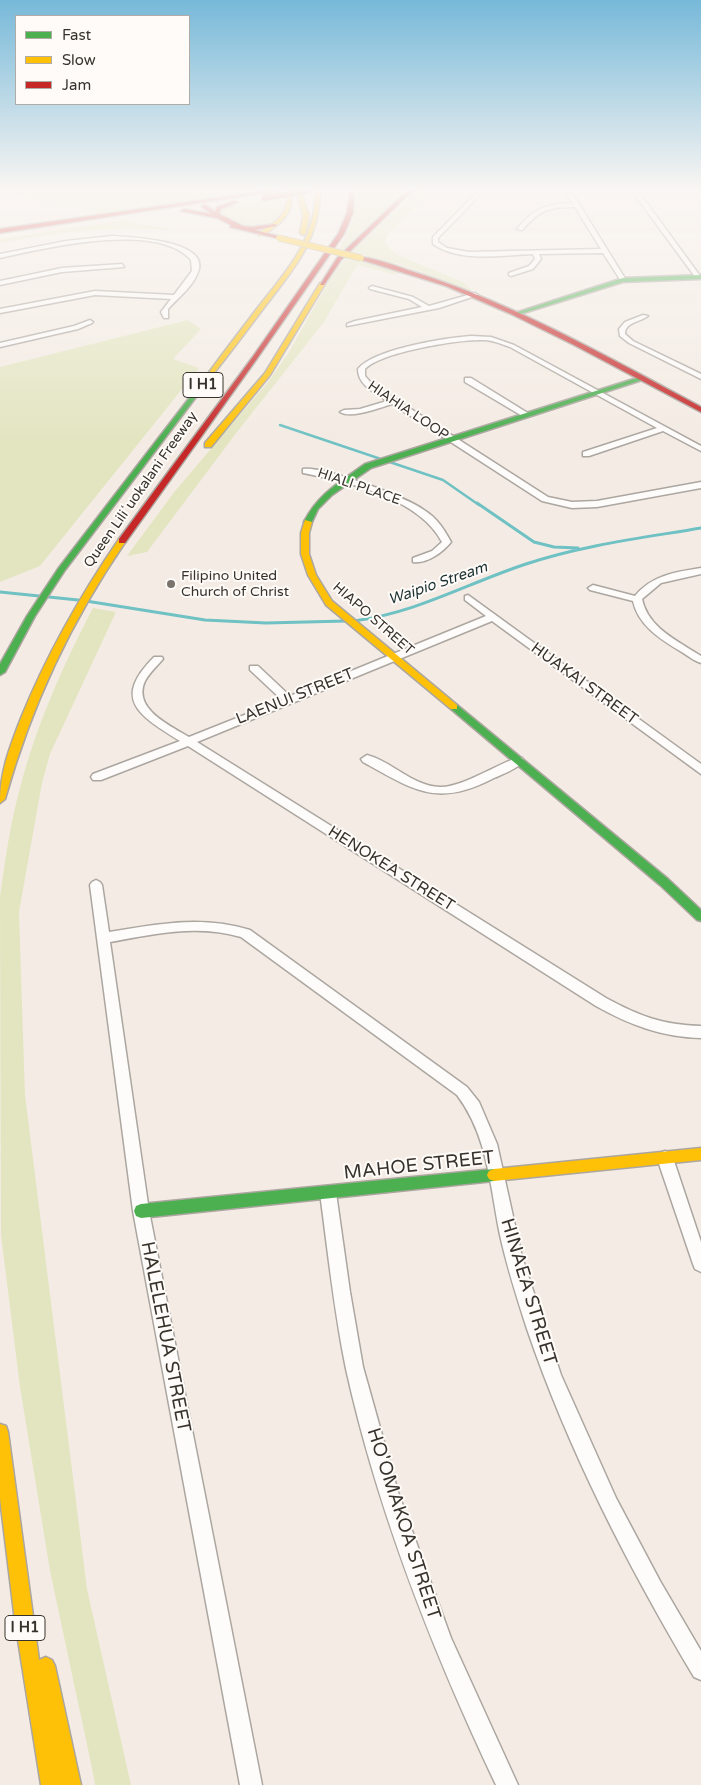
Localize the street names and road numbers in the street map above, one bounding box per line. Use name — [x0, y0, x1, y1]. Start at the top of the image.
road number: I H1 — [183, 372, 223, 398]
street label: HIAHIA LOOP — [364, 378, 452, 444]
street label: Queen Liliʻuokalani Freeway — [81, 409, 201, 571]
street label: HIALI PLACE — [315, 465, 403, 509]
street label: HIAPO STREET — [329, 579, 417, 659]
street label: HUAKAI STREET — [527, 639, 641, 729]
street label: LAENUI STREET — [233, 665, 357, 729]
street label: HENOKEA STREET — [324, 822, 458, 916]
street label: MAHOE STREET — [343, 1147, 495, 1185]
street label: HINAEA STREET — [495, 1216, 561, 1368]
street label: HALELEHUA STREET — [135, 1240, 195, 1434]
street label: HO'OMAKOA STREET — [361, 1425, 445, 1623]
road number: I H1 — [5, 1616, 45, 1640]

